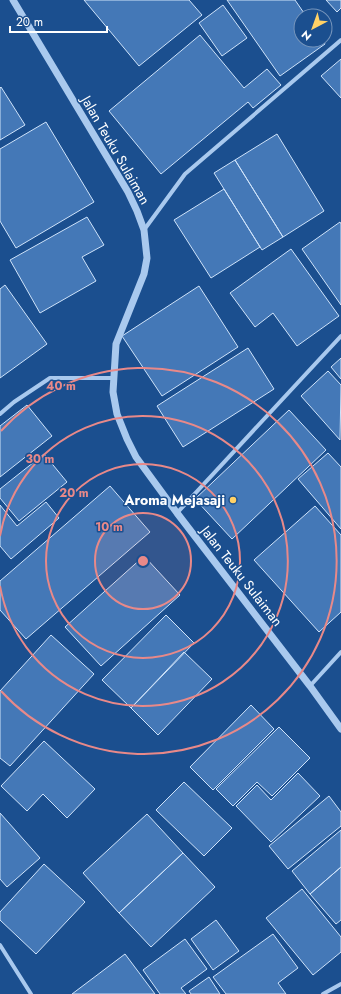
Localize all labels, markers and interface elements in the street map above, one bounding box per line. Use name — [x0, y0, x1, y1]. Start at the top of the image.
scale bar — [10, 8, 107, 34]
north arrow — [293, 8, 333, 48]
text: 20 m — [16, 13, 43, 31]
text: N — [298, 27, 315, 44]
street label: Jalan Teuku Sulaiman — [76, 90, 155, 208]
text: 40 m — [46, 377, 76, 395]
text: 30 m — [26, 450, 55, 468]
text: 20 m — [59, 484, 89, 502]
place label: Aroma Mejasaji — [123, 490, 225, 510]
marker: Aroma Mejasaji — [228, 495, 238, 505]
text: 10 m — [95, 518, 123, 536]
street label: Jalan Teuku Sulaiman — [195, 520, 288, 630]
centre of rings — [136, 554, 150, 568]

